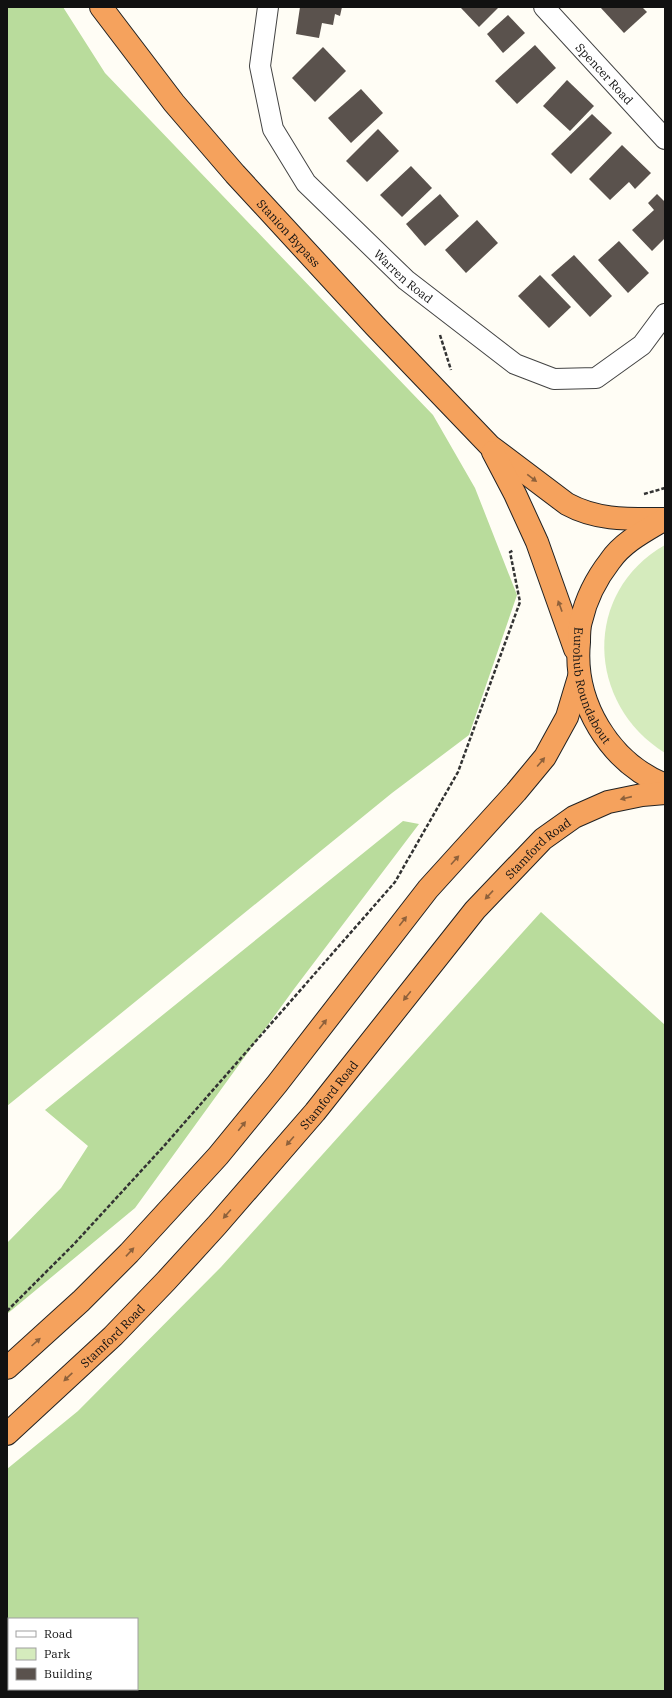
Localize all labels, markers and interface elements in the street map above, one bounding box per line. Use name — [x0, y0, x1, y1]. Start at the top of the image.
street label: Spencer Road — [573, 40, 637, 107]
street label: Stanion Bypass — [254, 196, 324, 270]
street label: Warren Road — [371, 246, 436, 306]
one-way arrow — [527, 474, 538, 482]
one-way arrow — [556, 599, 562, 611]
street label: Eurohub Roundabout — [571, 627, 615, 746]
one-way arrow — [536, 757, 545, 768]
one-way arrow — [620, 795, 632, 801]
street label: Stamford Road — [502, 814, 573, 882]
one-way arrow — [450, 855, 459, 865]
one-way arrow — [484, 890, 494, 900]
one-way arrow — [399, 916, 407, 927]
one-way arrow — [403, 991, 411, 1001]
one-way arrow — [319, 1018, 327, 1029]
street label: Stamford Road — [296, 1057, 361, 1132]
one-way arrow — [238, 1120, 247, 1131]
one-way arrow — [286, 1135, 295, 1146]
one-way arrow — [223, 1208, 232, 1219]
one-way arrow — [125, 1247, 134, 1257]
street label: Stamford Road — [77, 1301, 147, 1370]
one-way arrow — [31, 1337, 41, 1347]
one-way arrow — [63, 1372, 73, 1382]
legend — [8, 1618, 138, 1690]
text: Road — [44, 1626, 73, 1641]
text: Park — [44, 1646, 70, 1661]
text: Building — [44, 1666, 92, 1681]

